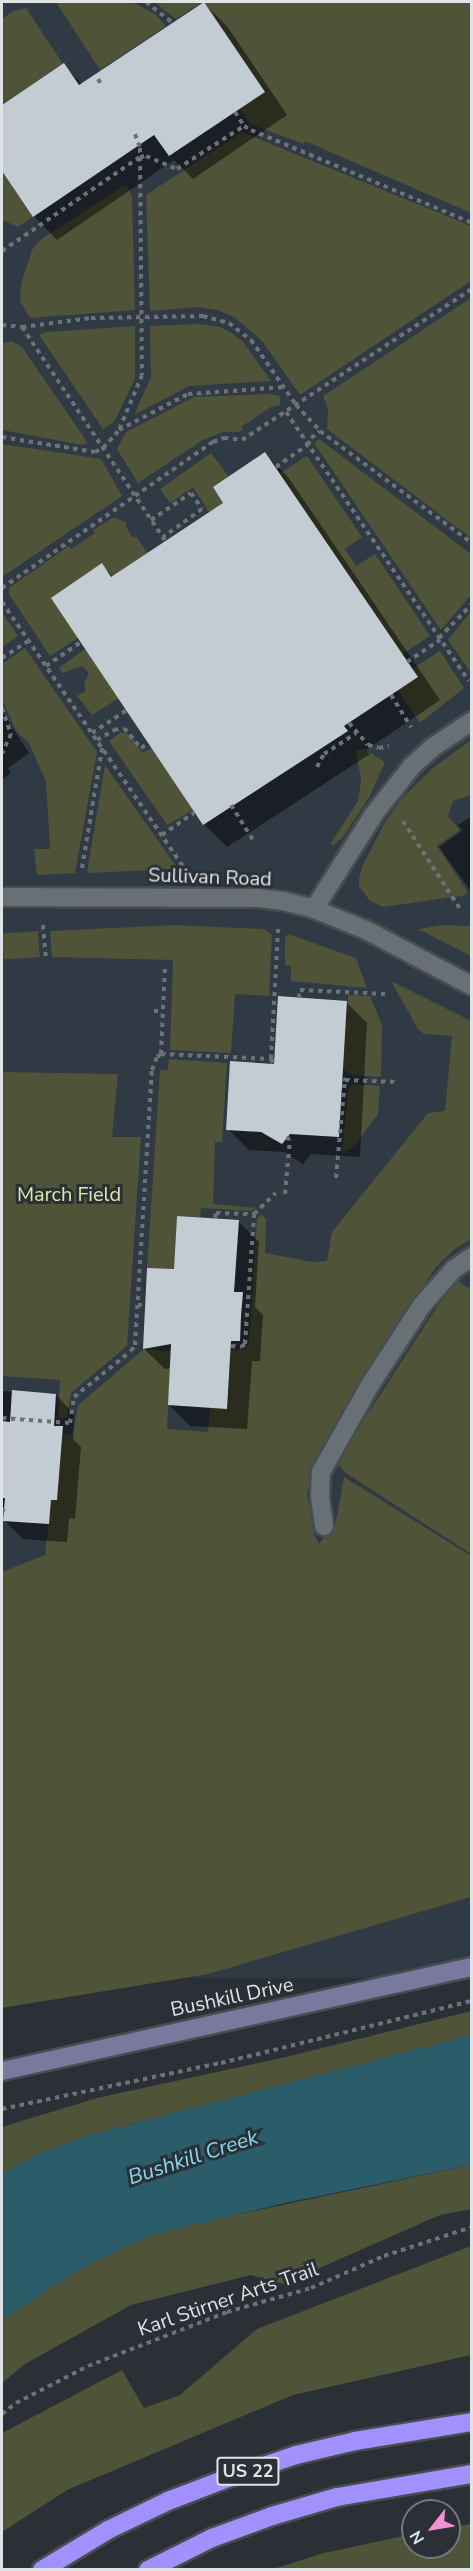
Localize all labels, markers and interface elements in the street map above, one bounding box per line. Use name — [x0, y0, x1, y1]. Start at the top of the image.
street label: Sullivan Road — [148, 863, 272, 891]
park label: March Field — [17, 1182, 121, 1206]
street label: Bushkill Drive — [168, 1972, 296, 2022]
water label: Bushkill Creek — [125, 2124, 261, 2190]
street label: Karl Stirner Arts Trail — [135, 2257, 321, 2341]
road number: US 22 — [215, 2456, 281, 2486]
north arrow — [401, 2499, 461, 2559]
text: N — [405, 2526, 430, 2548]

